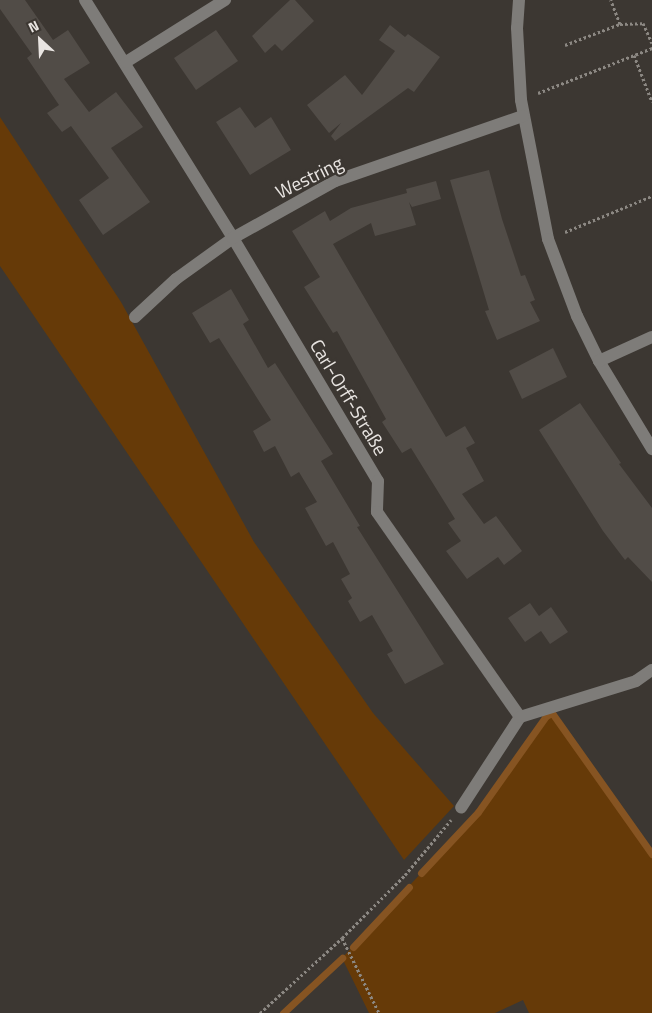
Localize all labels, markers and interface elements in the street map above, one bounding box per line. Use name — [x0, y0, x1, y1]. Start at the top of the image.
text: N — [25, 14, 42, 38]
north arrow — [15, 15, 65, 65]
street label: Westring — [272, 151, 346, 203]
street label: Carl-Orff-Straße — [305, 335, 393, 459]

